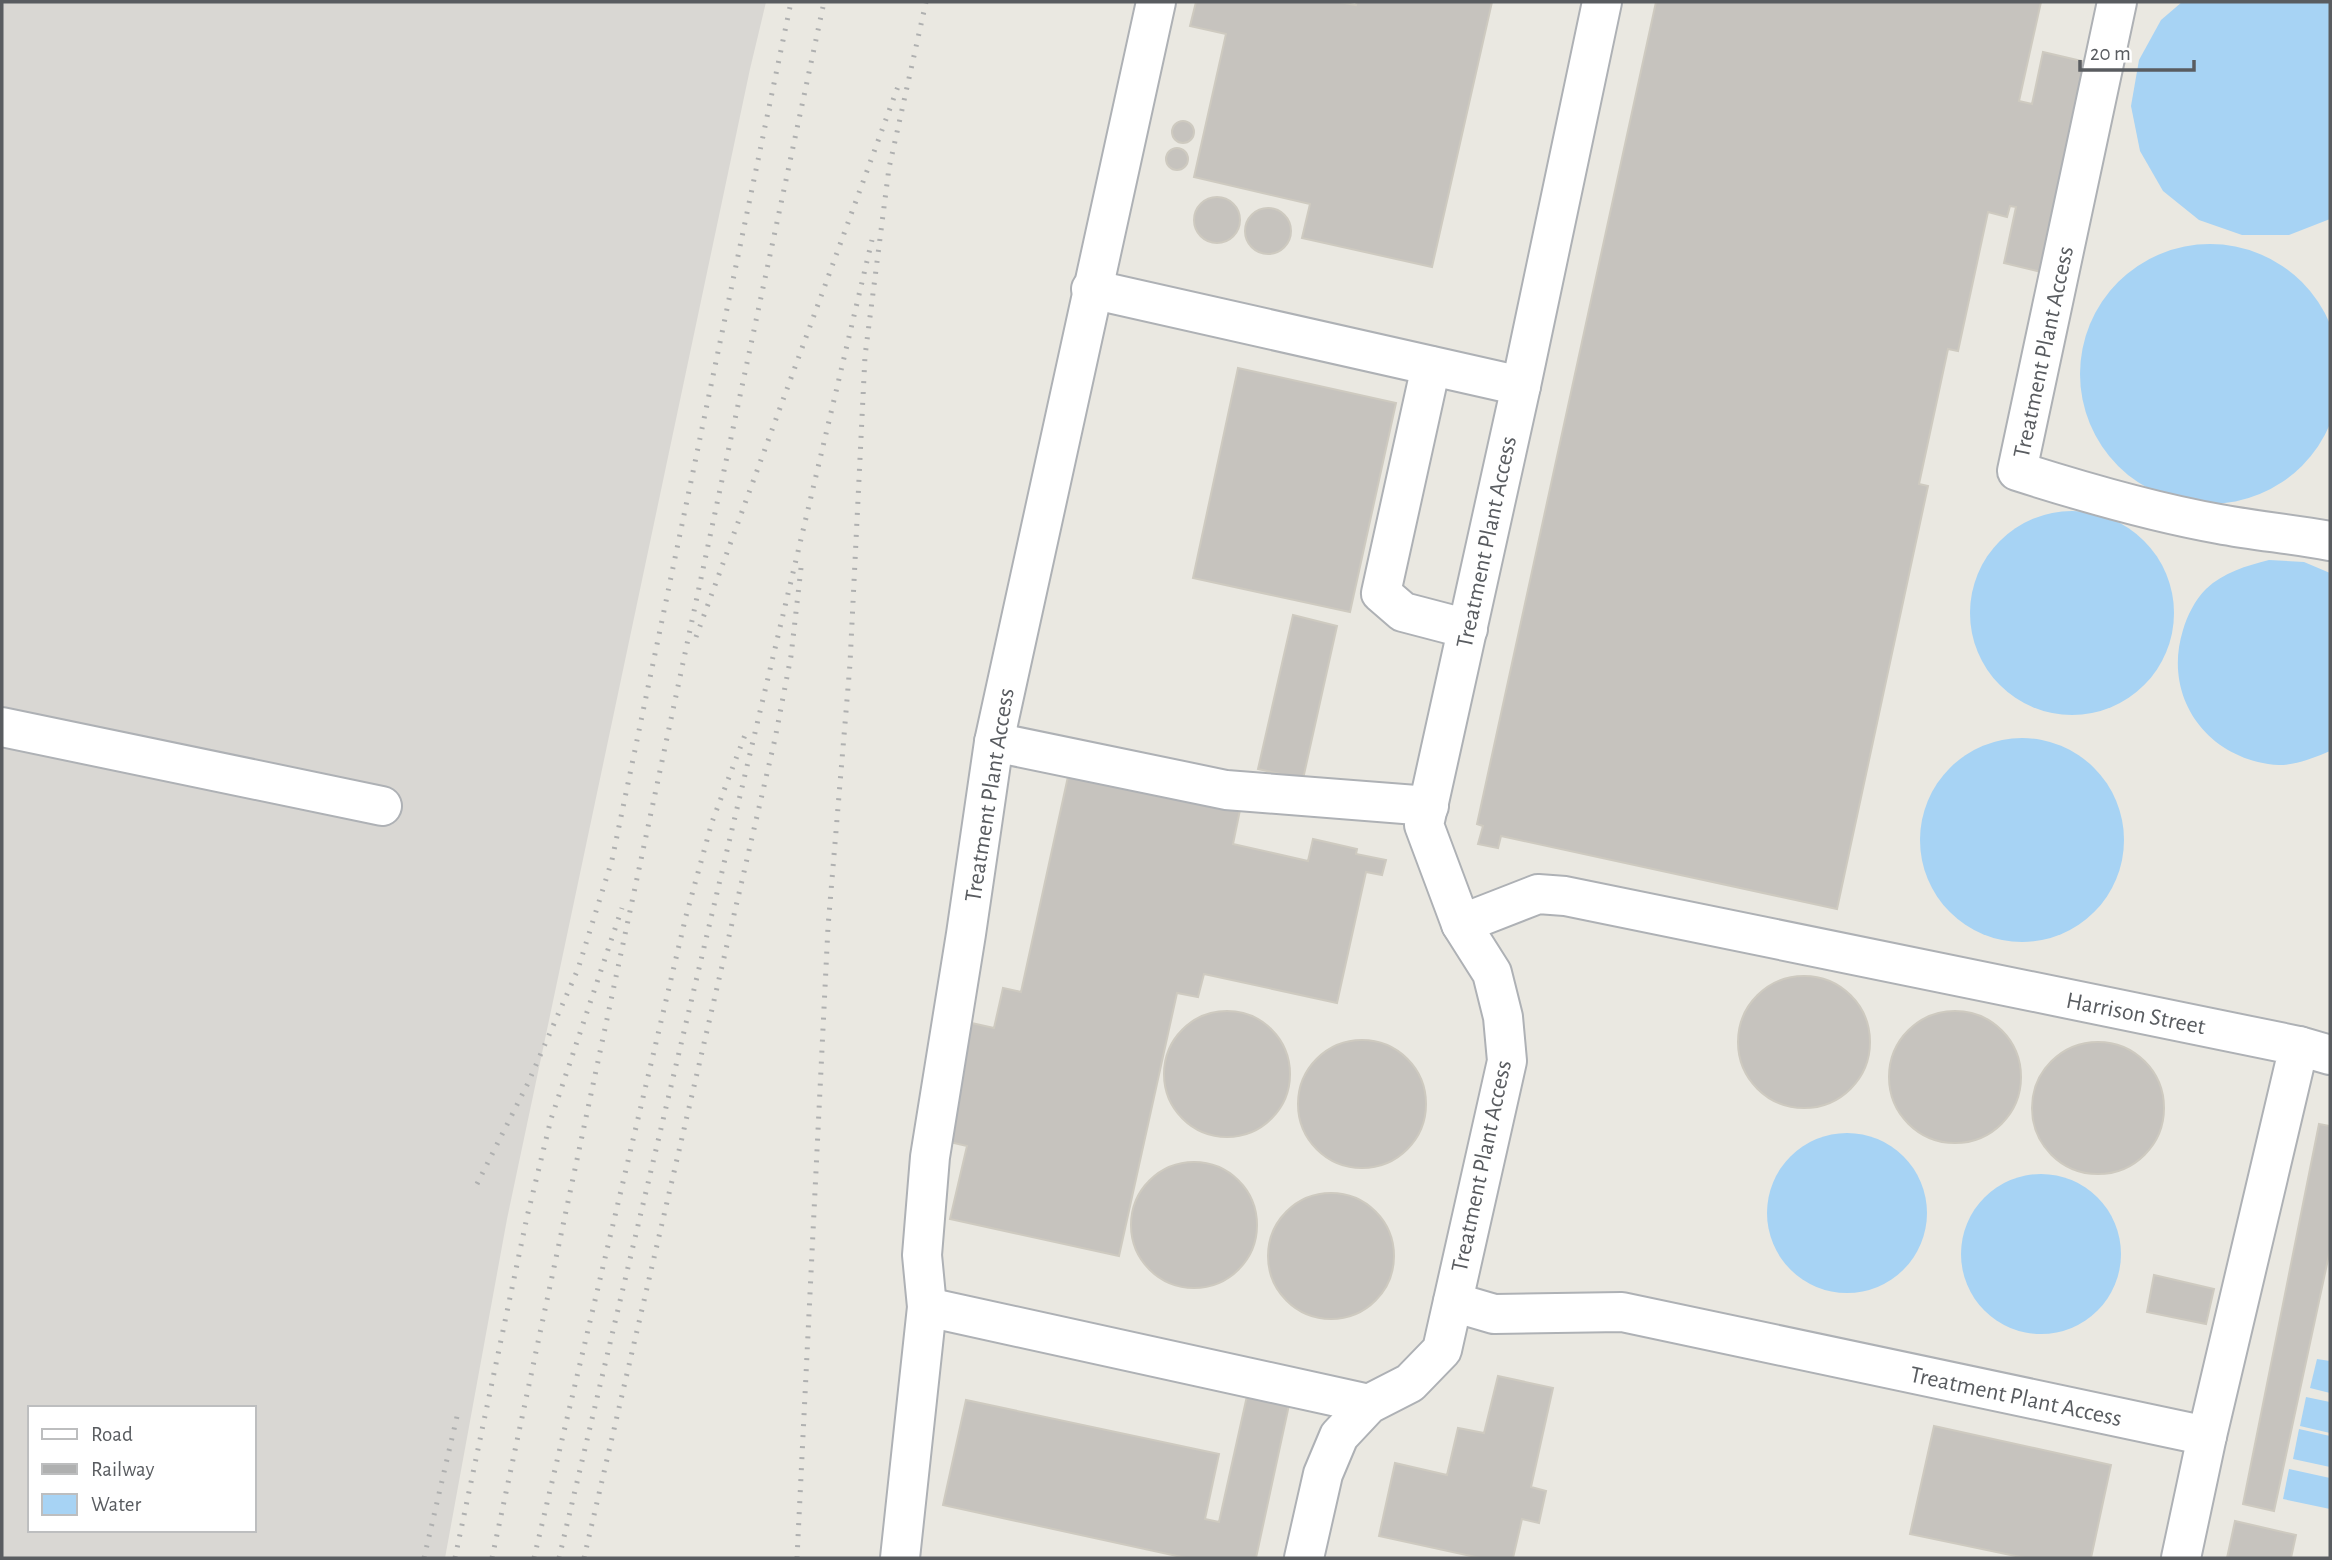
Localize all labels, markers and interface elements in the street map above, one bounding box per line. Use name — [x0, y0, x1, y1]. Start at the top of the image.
scale bar — [2080, 28, 2194, 72]
text: 20 m — [2090, 43, 2131, 64]
street label: Treatment Plant Access — [2010, 244, 2078, 460]
street label: Treatment Plant Access — [1453, 434, 1521, 650]
street label: Treatment Plant Access — [961, 687, 1019, 904]
street label: Harrison Street — [2064, 989, 2208, 1039]
street label: Treatment Plant Access — [1448, 1058, 1516, 1274]
street label: Treatment Plant Access — [1908, 1363, 2124, 1431]
legend — [28, 1406, 256, 1532]
text: Road — [91, 1424, 133, 1445]
text: Railway — [91, 1459, 154, 1480]
text: Water — [91, 1494, 141, 1515]

